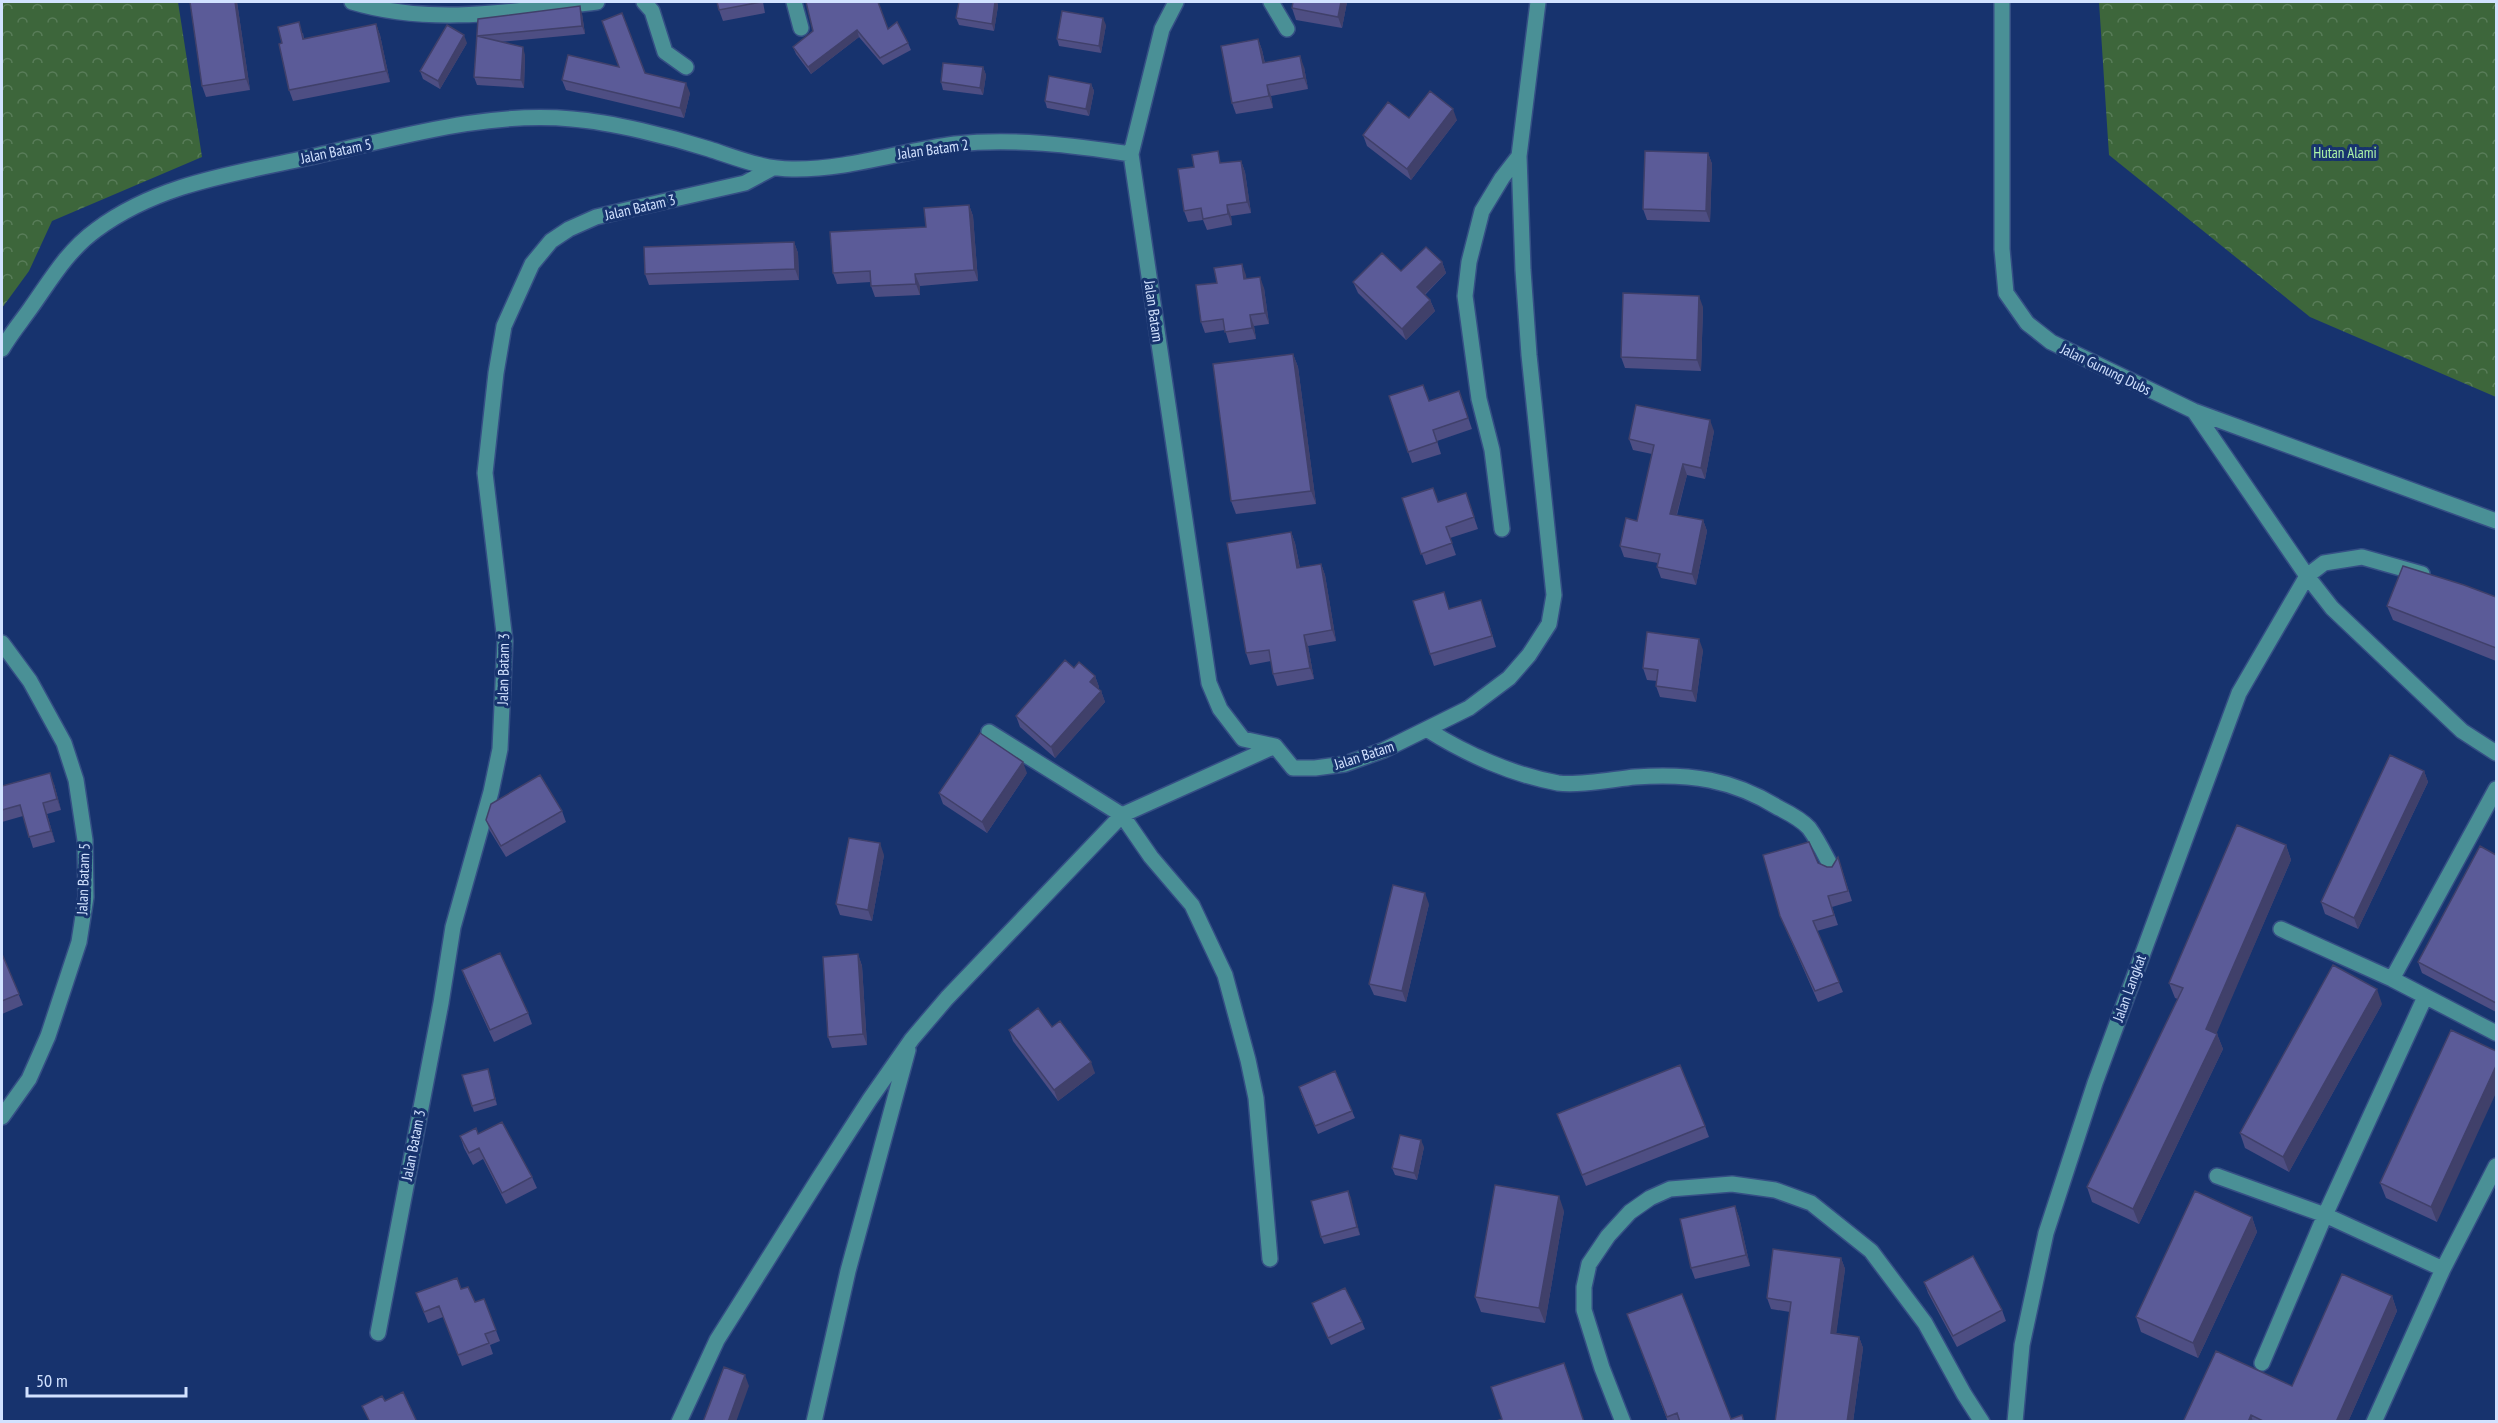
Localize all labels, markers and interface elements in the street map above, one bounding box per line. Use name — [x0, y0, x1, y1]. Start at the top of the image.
street label: Jalan Batam 5 — [298, 134, 373, 168]
street label: Jalan Batam 2 — [895, 135, 970, 164]
park label: Hutan Alami — [2313, 143, 2377, 162]
street label: Jalan Batam 3 — [602, 190, 677, 225]
street label: Jalan Batam — [1140, 278, 1168, 343]
street label: Jalan Gunung Dubs — [2057, 339, 2154, 399]
street label: Jalan Batam 3 — [493, 633, 513, 706]
street label: Jalan Batam — [1331, 736, 1396, 774]
street label: Jalan Batam 5 — [72, 843, 94, 916]
street label: Jalan Langkat — [2108, 952, 2150, 1025]
street label: Jalan Batam 3 — [397, 1108, 429, 1183]
scale bar — [27, 1360, 186, 1398]
text: 50 m — [36, 1369, 68, 1392]

